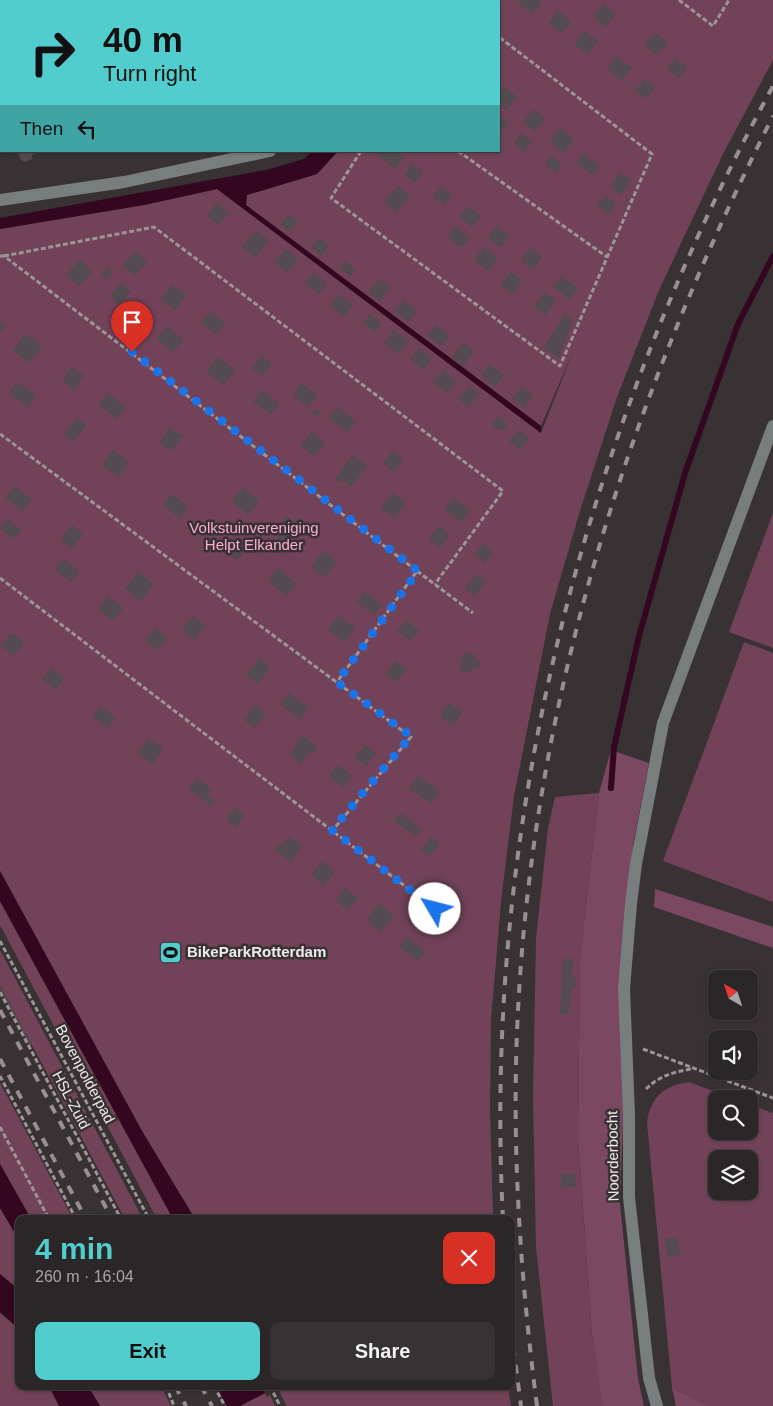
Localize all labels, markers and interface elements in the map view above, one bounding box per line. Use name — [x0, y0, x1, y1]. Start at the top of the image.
icon: right — [20, 20, 85, 85]
text: 40 m — [103, 20, 183, 59]
text: Turn right — [103, 61, 196, 86]
icon: left — [73, 115, 101, 143]
text: Then — [20, 118, 63, 139]
pin — [111, 301, 153, 352]
icon: arrive — [118, 308, 146, 336]
park label: Volkstuinvereniging Helpt Elkander — [189, 519, 319, 553]
position arrow — [408, 882, 460, 934]
sports icon: BikeParkRotterdam — [159, 940, 183, 964]
place label: BikeParkRotterdam — [187, 943, 326, 960]
north arrow — [708, 970, 758, 1020]
map controls — [708, 970, 758, 1200]
street label: Bovenpolderpad — [52, 1022, 119, 1126]
button: sound — [708, 1030, 758, 1080]
street label: HSL-Zuid — [49, 1068, 94, 1132]
button: search — [708, 1090, 758, 1140]
street label: Noorderbocht — [603, 1110, 622, 1202]
button: layers — [708, 1150, 758, 1200]
text: 4 min — [35, 1232, 113, 1265]
button: close — [443, 1232, 495, 1284]
text: 260 m · 16:04 — [35, 1268, 134, 1285]
button: Exit — [35, 1322, 260, 1380]
button: Share — [270, 1322, 495, 1380]

